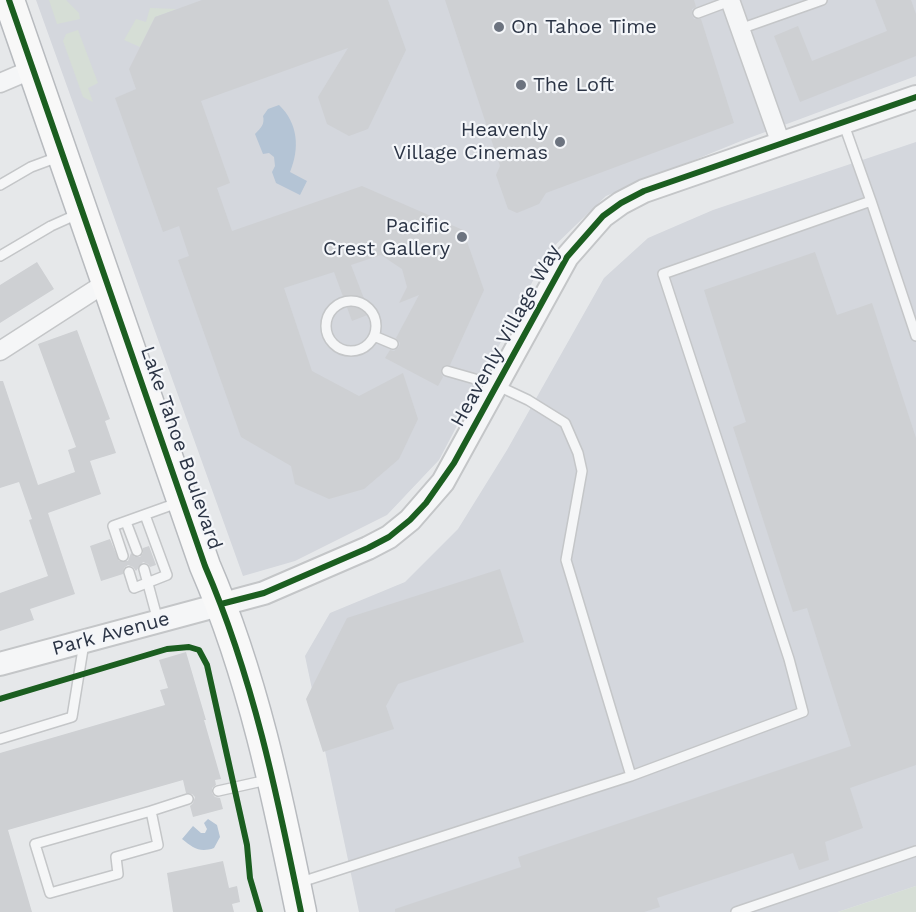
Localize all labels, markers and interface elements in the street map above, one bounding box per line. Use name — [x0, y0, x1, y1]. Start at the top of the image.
place label: On Tahoe Time — [511, 15, 657, 39]
marker: On Tahoe Time — [492, 20, 506, 34]
place label: The Loft — [533, 73, 614, 97]
marker: The Loft — [514, 78, 528, 92]
place label: Heavenly Village Cinemas — [393, 118, 548, 165]
marker: Heavenly Village Cinemas — [553, 135, 567, 149]
place label: Pacific Crest Gallery — [323, 214, 450, 261]
marker: Pacific Crest Gallery — [455, 230, 469, 244]
street label: Heavenly Village Way — [446, 241, 566, 431]
street label: Lake Tahoe Boulevard — [135, 343, 227, 553]
street label: Park Avenue — [50, 607, 172, 661]

